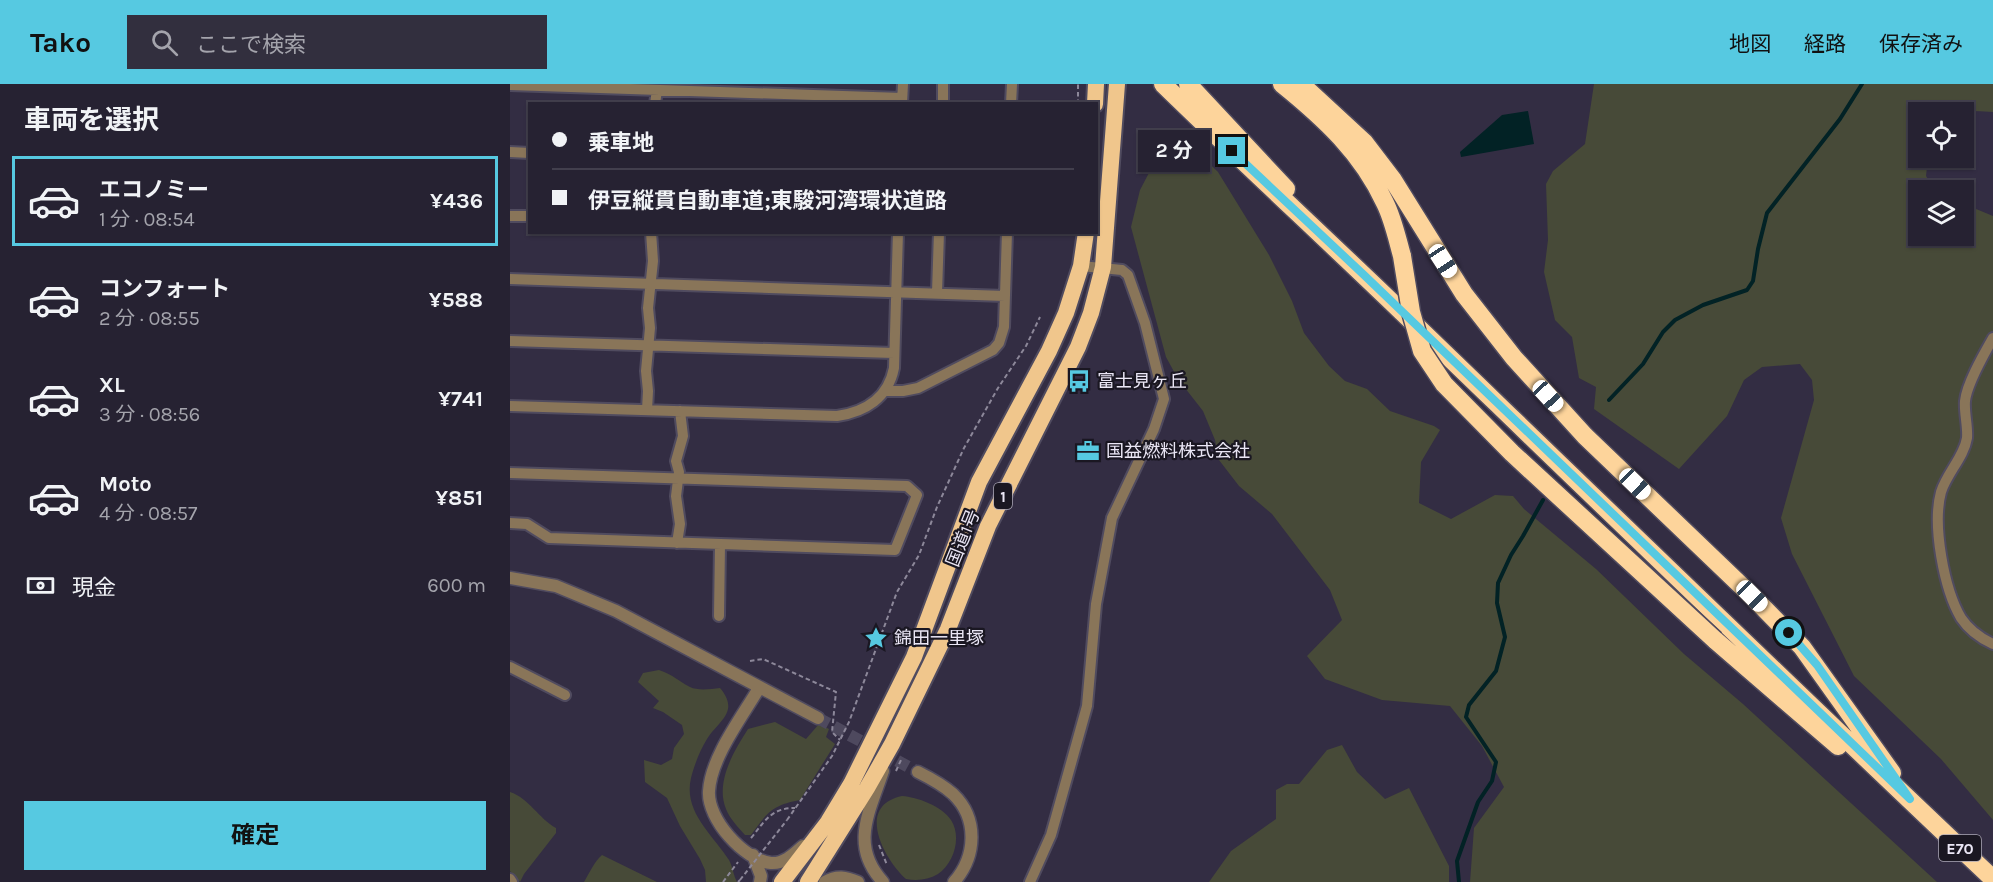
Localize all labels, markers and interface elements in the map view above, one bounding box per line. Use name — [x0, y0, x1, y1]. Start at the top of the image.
search box — [127, 15, 547, 69]
text: Tako — [30, 26, 91, 59]
icon: search — [148, 26, 181, 59]
text: ここで検索 — [196, 32, 306, 58]
text: 地図 — [1729, 32, 1771, 56]
text: 経路 — [1804, 32, 1846, 56]
text: 保存済み — [1879, 32, 1963, 56]
map controls — [1908, 102, 1974, 246]
button: locate — [1908, 102, 1974, 168]
text: 車両を選択 — [24, 104, 159, 136]
text: 乗車地 — [588, 130, 654, 156]
callout: 2 分 — [1139, 130, 1211, 172]
route end — [1218, 137, 1245, 164]
text: 2 分 — [1155, 139, 1193, 162]
icon: car — [27, 174, 81, 228]
text: エコノミー — [99, 177, 209, 203]
button: layers — [1908, 180, 1974, 246]
text: ¥436 — [430, 188, 483, 214]
text: 伊豆縦貫自動車道;東駿河湾環状道路 — [588, 188, 947, 214]
text: 1 分 · 08:54 — [99, 208, 195, 231]
car — [1426, 241, 1460, 281]
icon: car — [27, 273, 81, 327]
text: コンフォート — [99, 276, 230, 302]
text: ¥588 — [429, 287, 483, 313]
text: 2 分 · 08:55 — [99, 307, 200, 330]
bus stop icon: 富士見ヶ丘 — [1066, 368, 1092, 394]
place label: 富士見ヶ丘 — [1097, 370, 1187, 392]
icon: car — [27, 372, 81, 426]
text: XL — [99, 372, 125, 398]
car — [1529, 377, 1567, 415]
text: ¥741 — [438, 386, 483, 412]
text: 3 分 · 08:56 — [99, 403, 200, 426]
office icon: 国益燃料株式会社 — [1075, 438, 1101, 464]
place label: 国益燃料株式会社 — [1106, 440, 1250, 462]
car — [1616, 465, 1654, 503]
icon: car — [27, 471, 81, 525]
text: Moto — [99, 471, 152, 497]
road number: 1 — [994, 483, 1012, 509]
text: ¥851 — [435, 485, 483, 511]
text: 4 分 · 08:57 — [99, 502, 197, 525]
street label: 国道1号 — [942, 506, 984, 570]
icon: cash — [24, 569, 57, 602]
text: 600 m — [427, 574, 486, 597]
text: 現金 — [72, 575, 116, 601]
car — [1733, 577, 1771, 615]
route start — [1775, 619, 1802, 646]
place icon: 錦田一里塚 — [863, 625, 889, 651]
place label: 錦田一里塚 — [894, 627, 984, 649]
button: 確定 — [24, 801, 486, 870]
road number: E70 — [1939, 835, 1981, 861]

